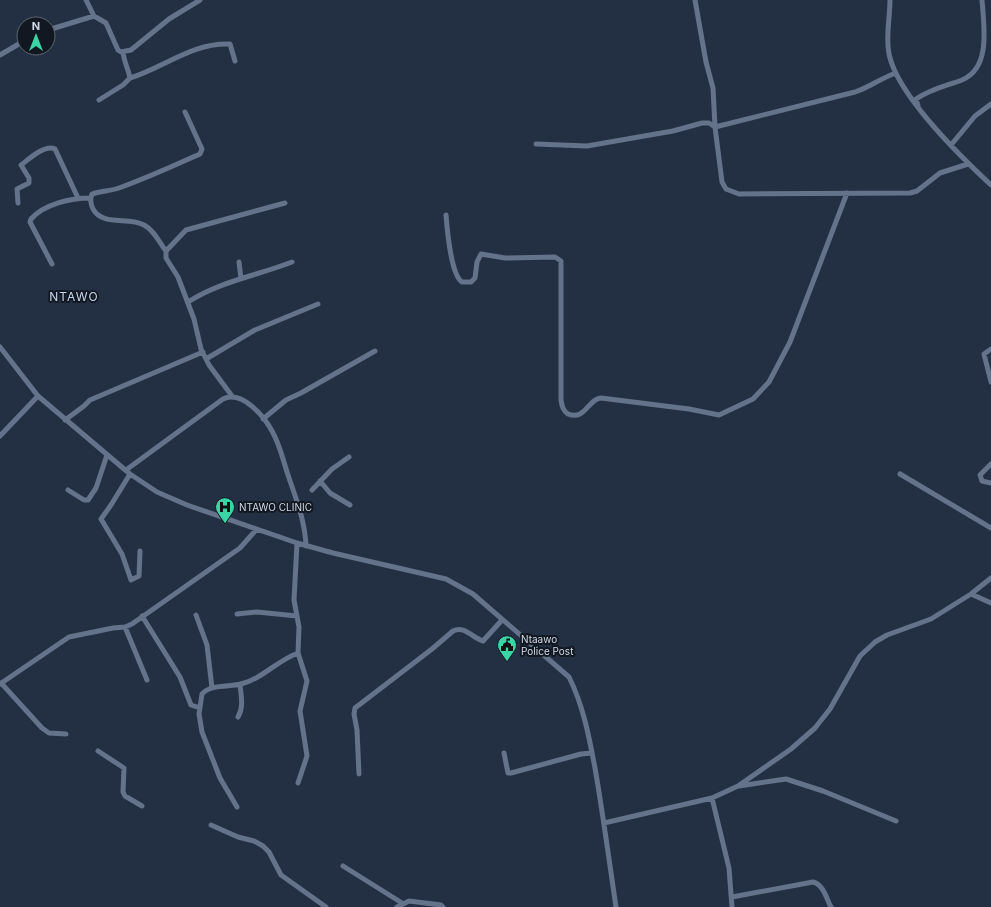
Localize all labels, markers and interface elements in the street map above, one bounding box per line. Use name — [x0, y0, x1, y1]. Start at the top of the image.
north arrow — [16, 16, 56, 56]
text: N — [32, 19, 40, 33]
district label: NTAWO — [49, 289, 99, 304]
hospital icon: NTAWO CLINIC — [214, 496, 236, 524]
place label: NTAWO CLINIC — [239, 501, 312, 513]
place label: Ntaawo Police Post — [521, 633, 574, 657]
public building icon: Ntaawo Police Post — [496, 634, 518, 662]

